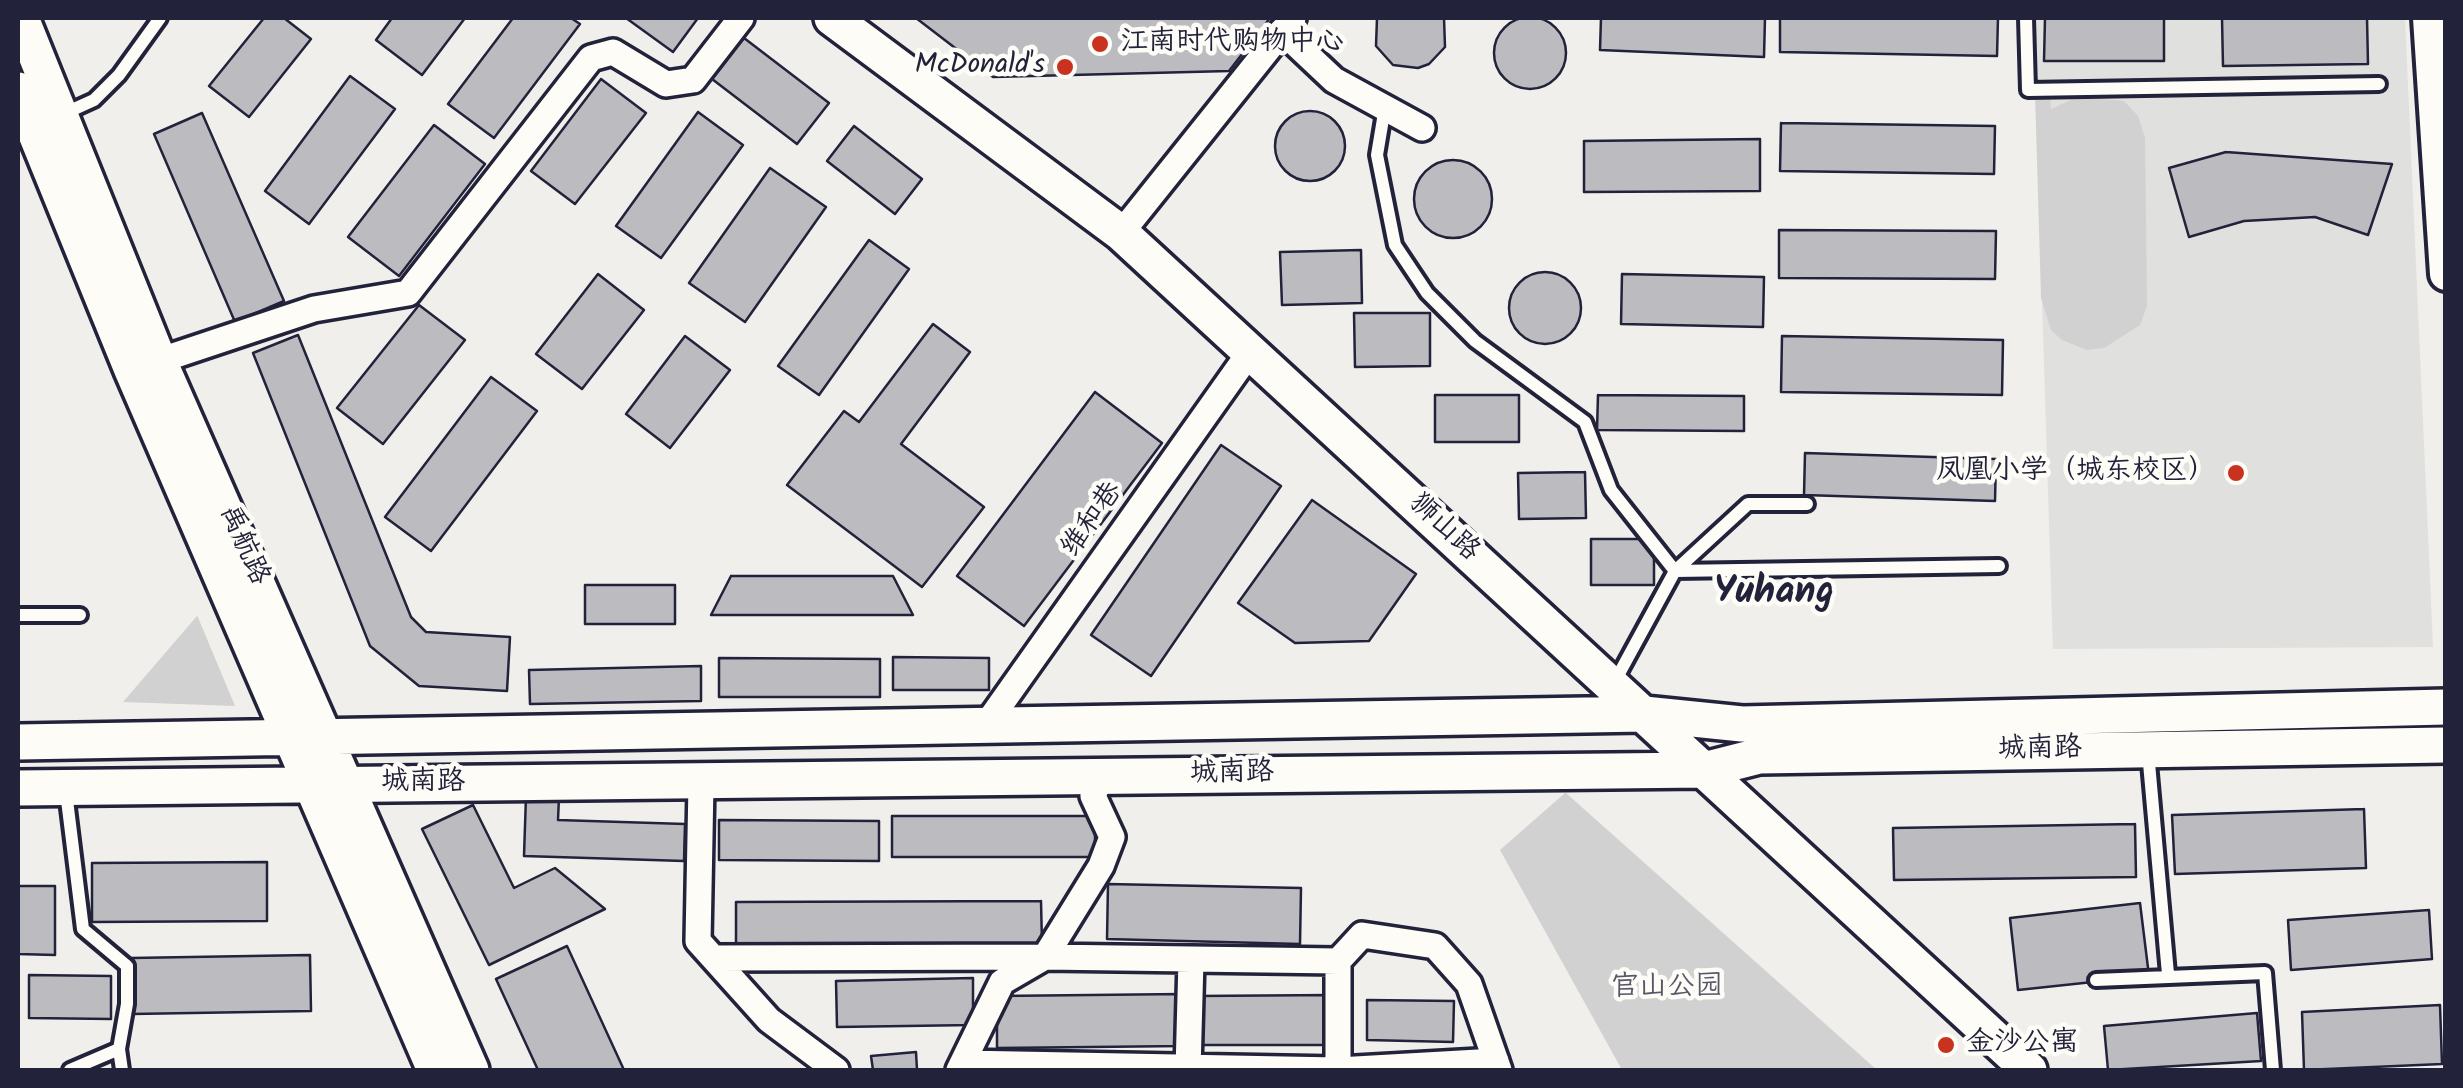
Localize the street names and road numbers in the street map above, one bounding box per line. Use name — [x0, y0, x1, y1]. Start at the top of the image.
street label: 维和巷 — [1056, 477, 1132, 565]
street label: 狮山路 — [1401, 488, 1485, 570]
street label: 禹航路 — [210, 501, 274, 591]
street label: 城南路 — [1998, 733, 2082, 769]
street label: 城南路 — [1190, 757, 1274, 793]
street label: 城南路 — [381, 767, 465, 801]

